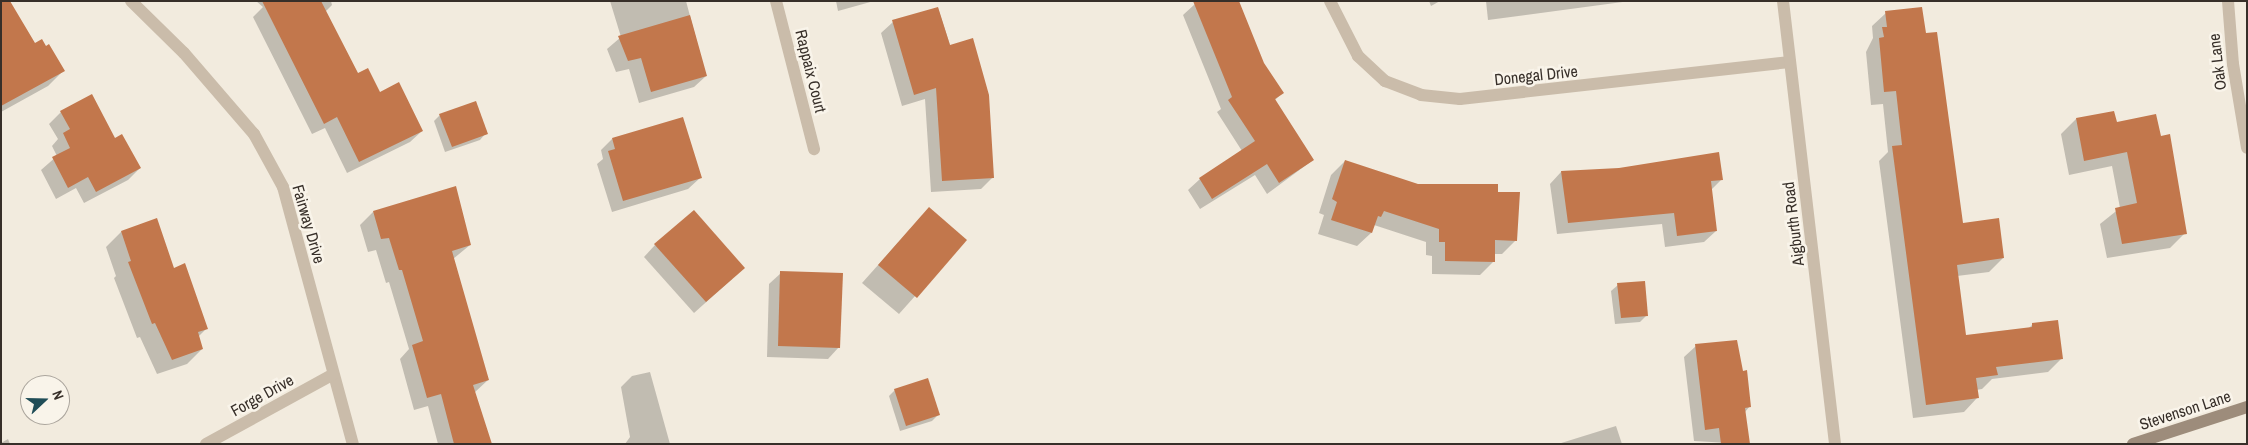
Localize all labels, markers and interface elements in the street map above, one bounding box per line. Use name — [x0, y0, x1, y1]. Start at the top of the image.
street label: Rappaix Court — [791, 28, 831, 114]
street label: Oak Lane — [2204, 33, 2230, 91]
street label: Donegal Drive — [1493, 61, 1579, 89]
street label: Aigburth Road — [1778, 181, 1808, 267]
street label: Fairway Drive — [289, 182, 329, 266]
street label: Forge Drive — [227, 370, 297, 420]
north arrow — [20, 375, 70, 425]
street label: Stevenson Lane — [2137, 386, 2233, 434]
text: N — [48, 388, 68, 402]

